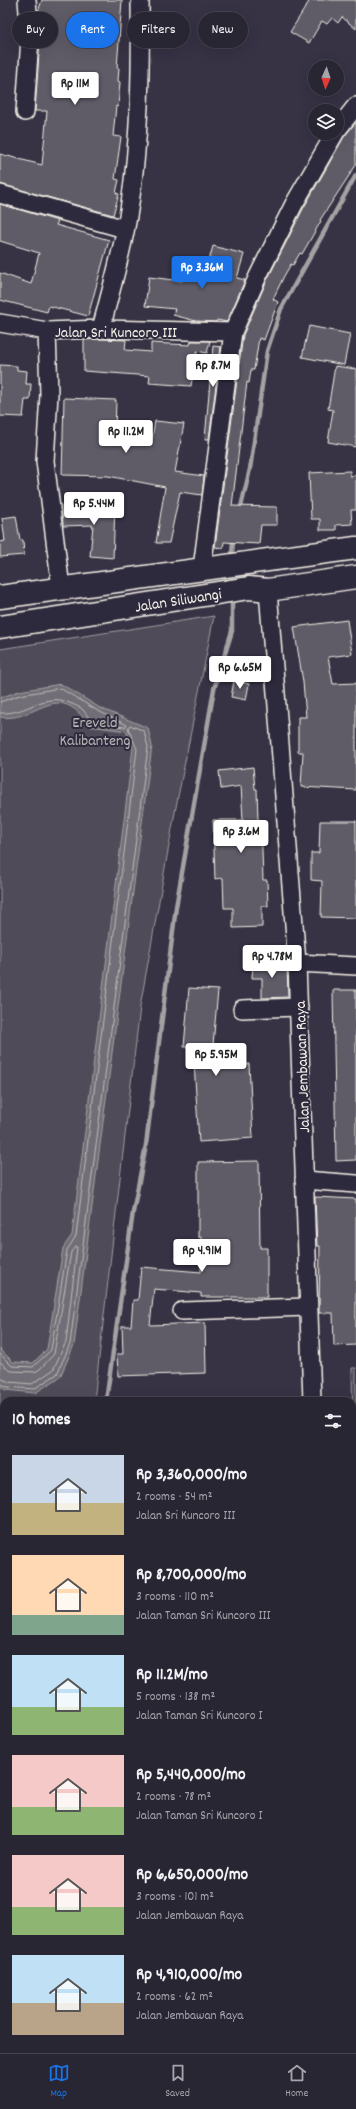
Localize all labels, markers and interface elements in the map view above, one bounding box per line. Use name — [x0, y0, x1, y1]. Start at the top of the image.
chip: Buy — [12, 12, 58, 48]
chip: Rent — [66, 12, 119, 48]
chip: Filters — [127, 12, 190, 48]
chip: New — [198, 12, 248, 48]
north arrow — [308, 60, 344, 96]
map controls — [308, 60, 344, 140]
pin: Rp 11M — [42, 72, 108, 106]
text: Rp 11M — [61, 75, 89, 94]
button: layers — [308, 104, 344, 140]
pin: Rp 3.36M — [161, 256, 243, 290]
text: Rp 3.36M — [181, 259, 224, 278]
street label: Jalan Sri Kuncoro III — [55, 322, 177, 345]
pin: Rp 8.7M — [176, 354, 250, 388]
text: Rp 8.7M — [195, 357, 231, 376]
pin: Rp 11.2M — [85, 420, 167, 454]
text: Rp 11.2M — [108, 423, 144, 442]
pin: Rp 5.44M — [53, 492, 135, 526]
text: Rp 5.44M — [73, 495, 115, 514]
street label: Jalan Siliwangi — [133, 583, 223, 620]
pin: Rp 6.65M — [199, 656, 281, 690]
text: Rp 6.65M — [218, 659, 262, 678]
park label: Ereveld Kalibanteng — [60, 712, 130, 753]
pin: Rp 3.6M — [204, 820, 278, 854]
text: Rp 3.6M — [222, 823, 260, 842]
pin: Rp 4.78M — [231, 945, 313, 979]
text: Rp 4.78M — [252, 948, 292, 967]
street label: Jalan Jembawan Raya — [290, 1000, 317, 1133]
pin: Rp 5.95M — [175, 1043, 257, 1077]
text: Rp 5.95M — [194, 1046, 238, 1065]
pin: Rp 4.91M — [161, 1239, 243, 1273]
text: Rp 4.91M — [182, 1242, 222, 1261]
text: 10 homes — [12, 1409, 71, 1433]
icon: filters — [322, 1410, 344, 1432]
text: Rp 3,360,000/mo — [136, 1464, 247, 1488]
icon: home — [44, 1471, 92, 1519]
text: 2 rooms · 54 m² — [136, 1488, 212, 1507]
text: Jalan Sri Kuncoro III — [136, 1507, 235, 1526]
text: Rp 8,700,000/mo — [136, 1564, 246, 1588]
icon: home — [44, 1571, 92, 1619]
text: 3 rooms · 110 m² — [136, 1588, 214, 1607]
text: Jalan Taman Sri Kuncoro III — [136, 1607, 271, 1626]
text: Rp 11.2M/mo — [136, 1664, 208, 1688]
icon: home — [44, 1671, 92, 1719]
text: 5 rooms · 138 m² — [136, 1688, 215, 1707]
text: Jalan Taman Sri Kuncoro I — [136, 1707, 262, 1726]
text: Rp 5,440,000/mo — [136, 1764, 246, 1788]
icon: home — [44, 1771, 92, 1819]
text: 2 rooms · 78 m² — [136, 1788, 211, 1807]
text: Jalan Taman Sri Kuncoro I — [136, 1807, 262, 1826]
text: Rp 6,650,000/mo — [136, 1864, 248, 1888]
icon: home — [44, 1871, 92, 1919]
text: 3 rooms · 101 m² — [136, 1888, 214, 1907]
text: Jalan Jembawan Raya — [136, 1907, 243, 1926]
text: Rp 4,910,000/mo — [136, 1964, 242, 1988]
icon: home — [44, 1971, 92, 2019]
text: 2 rooms · 62 m² — [136, 1988, 213, 2007]
text: Jalan Jembawan Raya — [136, 2007, 243, 2026]
tab: Map — [48, 2062, 70, 2102]
tab: Saved — [165, 2062, 190, 2102]
tab: Home — [285, 2062, 308, 2102]

